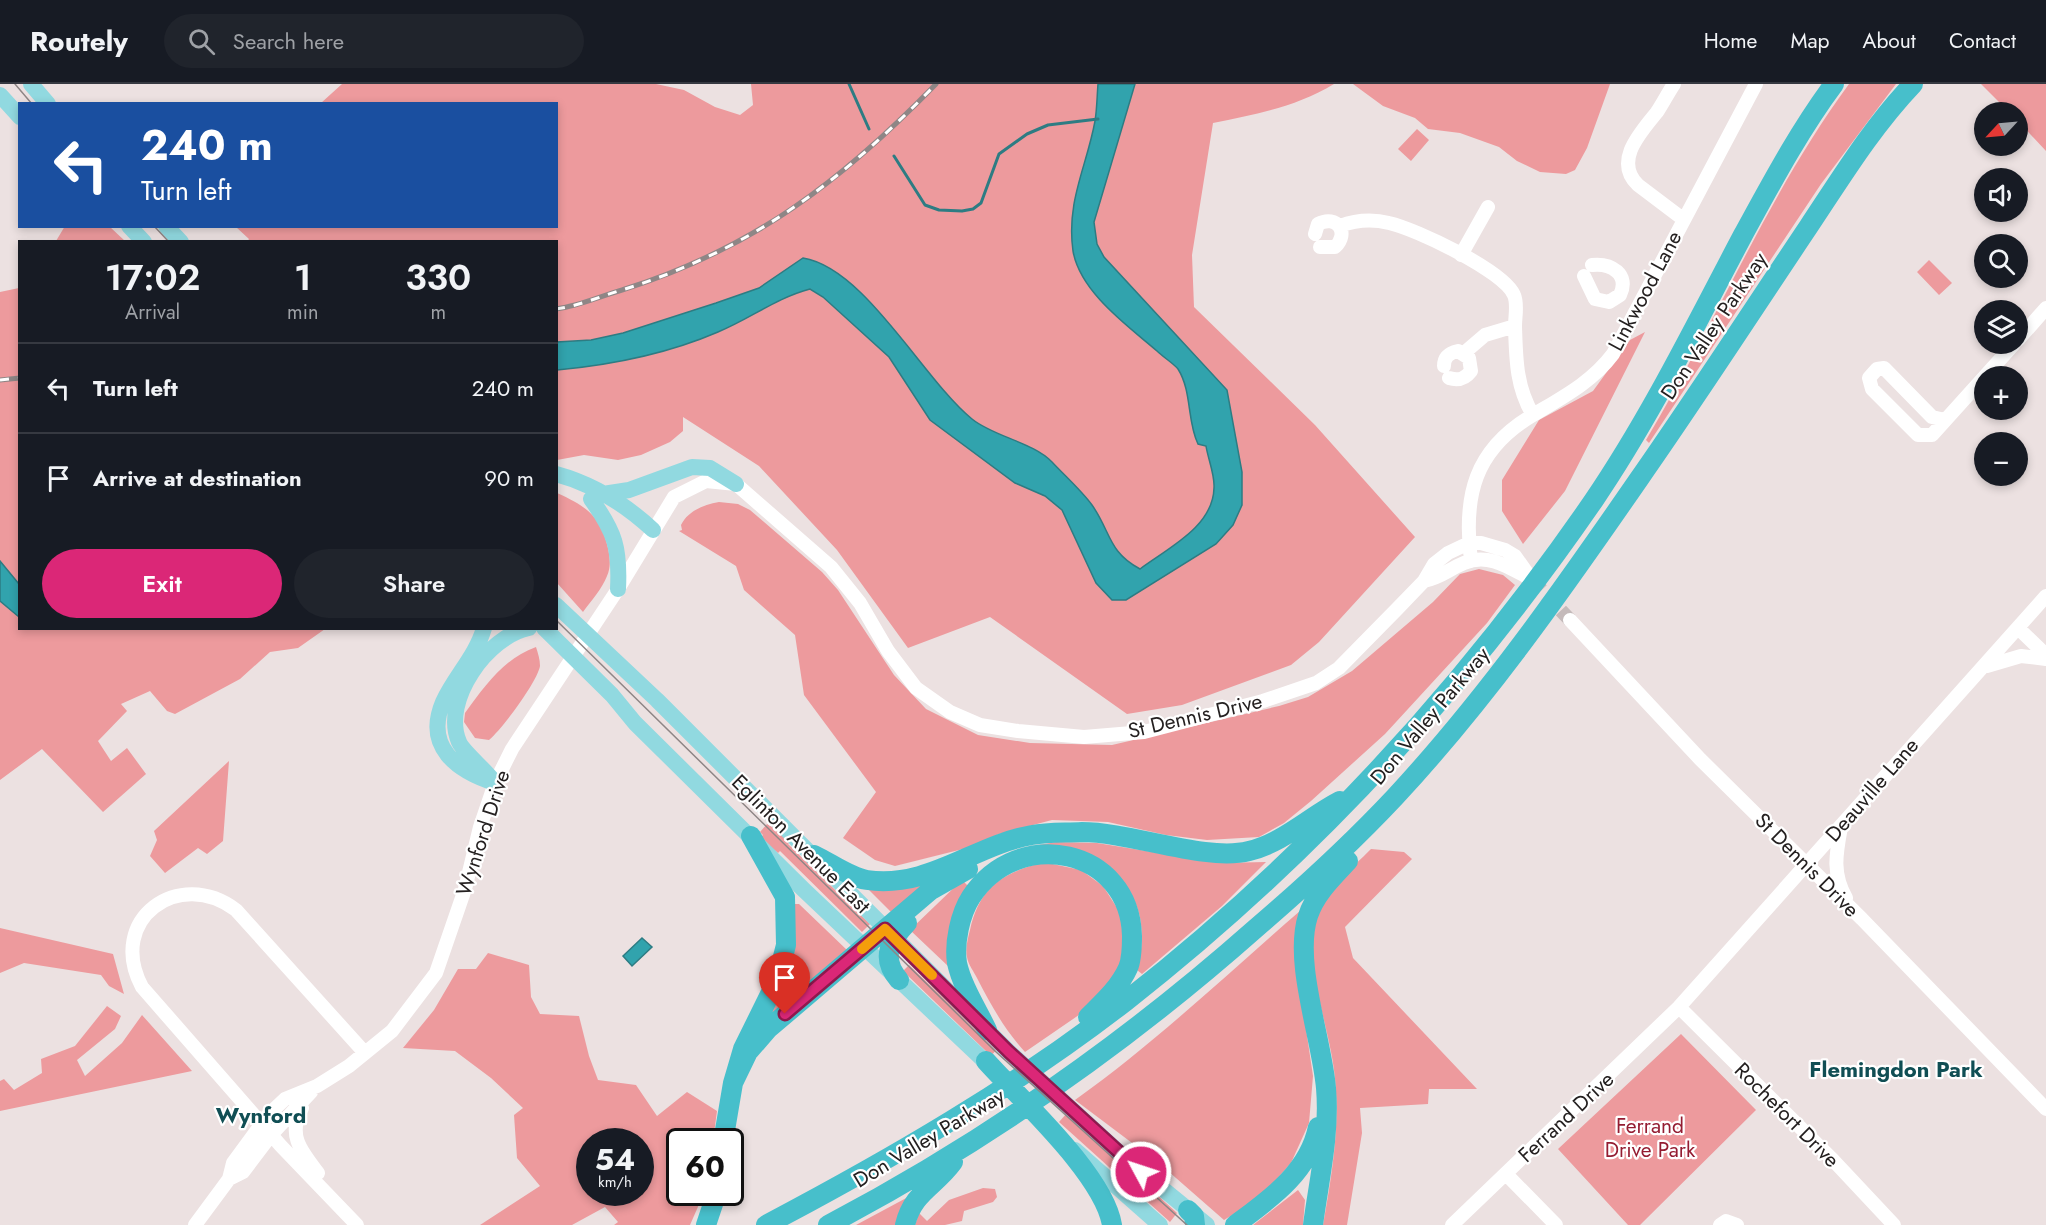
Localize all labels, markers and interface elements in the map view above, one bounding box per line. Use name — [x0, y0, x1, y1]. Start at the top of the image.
search box — [164, 14, 584, 68]
text: Routely — [30, 21, 128, 62]
icon: search — [185, 25, 218, 58]
text: Search here — [233, 25, 344, 57]
text: Home — [1704, 26, 1757, 56]
text: Map — [1790, 26, 1830, 56]
text: About — [1863, 26, 1916, 56]
text: Contact — [1949, 26, 2016, 56]
north arrow — [1974, 102, 2028, 156]
map controls — [1974, 102, 2028, 486]
text: 240 m — [141, 115, 273, 176]
icon: left — [42, 126, 120, 204]
button: sound — [1974, 168, 2028, 222]
text: Turn left — [141, 171, 231, 210]
street label: Linkwood Lane — [1601, 226, 1689, 356]
button: search — [1974, 234, 2028, 288]
street label: Don Valley Parkway — [1654, 246, 1775, 406]
text: 17:02 — [105, 251, 200, 303]
text: 1 — [294, 251, 312, 303]
text: 330 — [405, 251, 471, 303]
text: Arrival — [125, 298, 180, 327]
text: min — [287, 298, 318, 327]
text: m — [430, 298, 446, 327]
button: layers — [1974, 300, 2028, 354]
button: + — [1974, 366, 2028, 420]
icon: left — [42, 372, 75, 405]
text: Turn left — [93, 372, 178, 404]
text: 240 m — [472, 372, 534, 404]
button: − — [1974, 432, 2028, 486]
icon: arrive — [42, 462, 75, 495]
text: Arrive at destination — [93, 462, 302, 494]
text: 90 m — [484, 462, 534, 494]
button: Exit — [42, 549, 282, 618]
button: Share — [294, 549, 534, 618]
street label: Don Valley Parkway — [1363, 640, 1497, 791]
street label: St Dennis Drive — [1125, 686, 1265, 746]
street label: Deauville Lane — [1818, 731, 1926, 849]
street label: Wynford Drive — [449, 766, 518, 900]
street label: Eglinton Avenue East — [725, 768, 877, 920]
street label: St Dennis Drive — [1748, 806, 1866, 924]
pin — [759, 952, 810, 1014]
icon: arrive — [768, 961, 801, 994]
district label: Flemingdon Park — [1809, 1053, 1983, 1085]
street label: Rochefort Drive — [1728, 1056, 1846, 1174]
street label: Ferrand Drive — [1511, 1065, 1621, 1169]
street label: Don Valley Parkway — [848, 1080, 1011, 1195]
district label: Wynford — [216, 1099, 306, 1131]
park label: Ferrand Drive Park — [1605, 1111, 1696, 1165]
speed limit sign: 60 — [666, 1128, 744, 1206]
text: 54 — [595, 1138, 635, 1181]
position arrow — [1109, 1140, 1173, 1204]
text: km/h — [598, 1171, 632, 1193]

